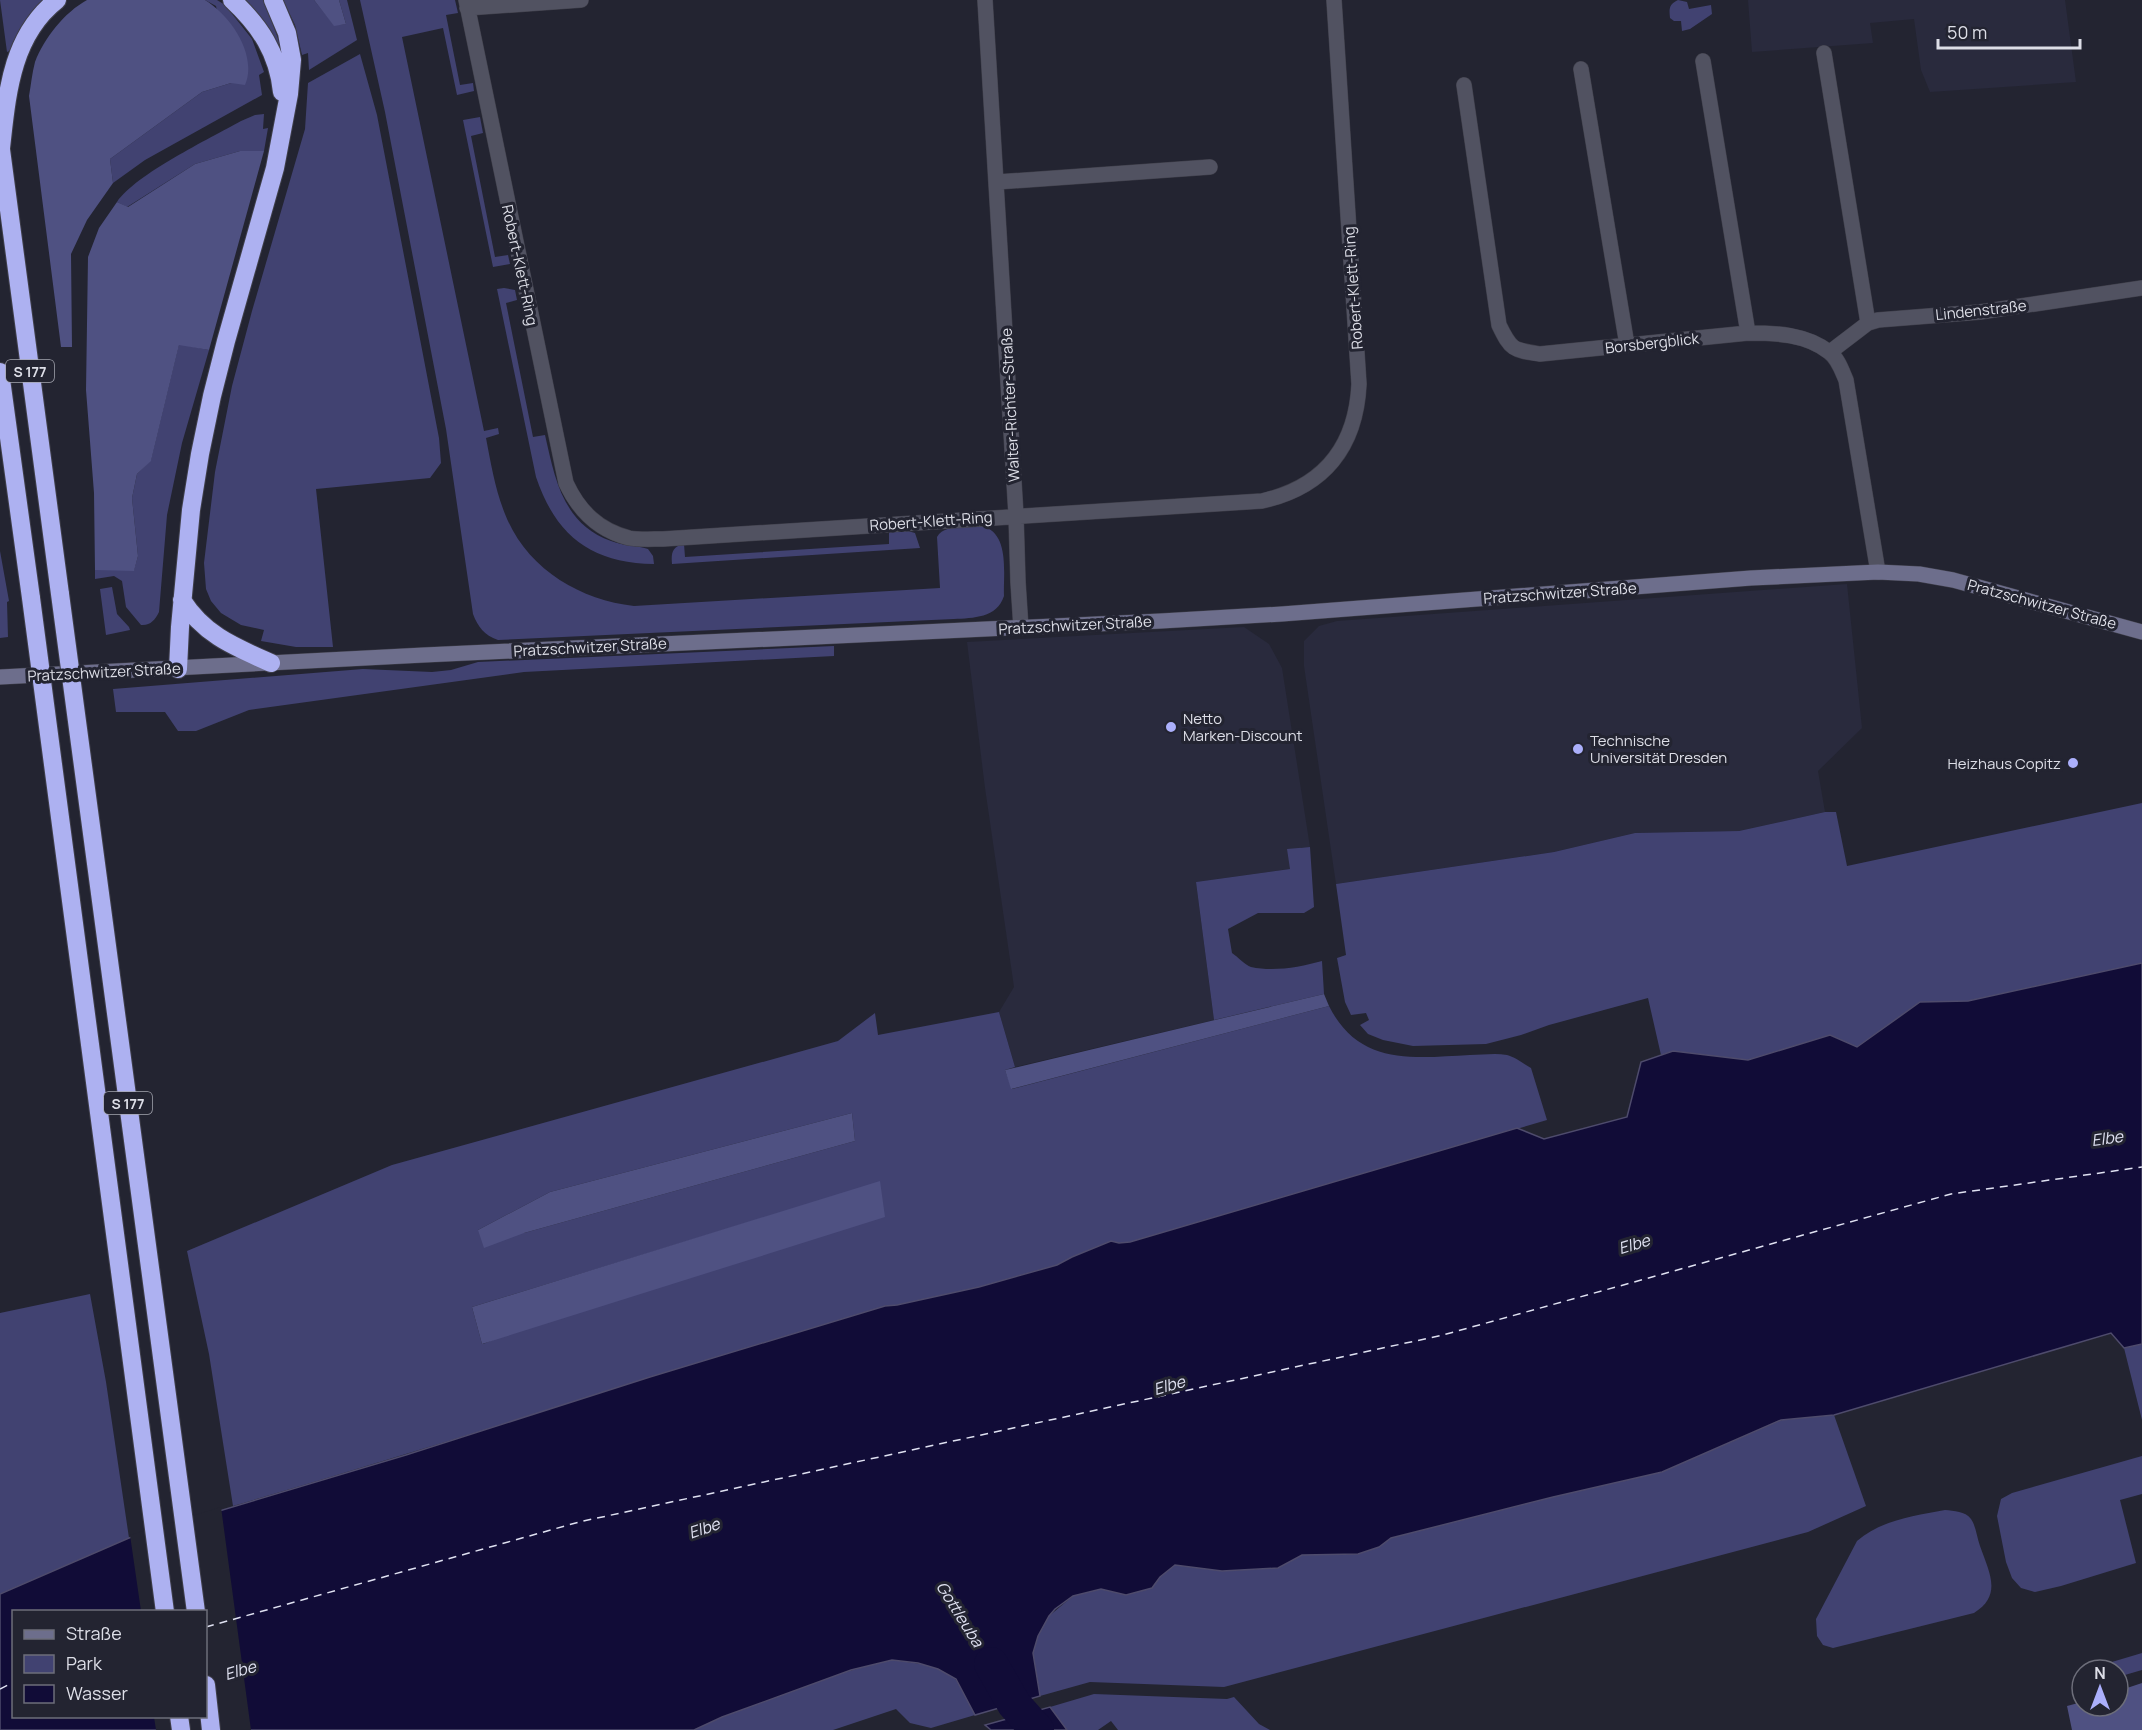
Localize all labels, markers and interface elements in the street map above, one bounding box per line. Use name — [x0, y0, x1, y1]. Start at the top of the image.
scale bar — [1938, 12, 2080, 50]
text: 50 m — [1947, 20, 1987, 44]
street label: Robert-Klett-Ring — [497, 203, 543, 327]
street label: Robert-Klett-Ring — [1338, 226, 1368, 350]
street label: Lindenstraße — [1934, 295, 2028, 325]
street label: Walter-Richter-Straße — [995, 327, 1025, 483]
street label: Borsbergblick — [1604, 328, 1701, 358]
road number: S 177 — [6, 360, 54, 382]
street label: Robert-Klett-Ring — [869, 506, 993, 536]
street label: Pratzschwitzer Straße — [1965, 574, 2119, 634]
street label: Pratzschwitzer Straße — [1483, 577, 1638, 609]
street label: Pratzschwitzer Straße — [998, 610, 1152, 640]
street label: Pratzschwitzer Straße — [513, 632, 667, 662]
street label: Pratzschwitzer Straße — [27, 657, 181, 687]
place label: Netto Marken-Discount — [1183, 708, 1303, 746]
marker: Netto Marken-Discount — [1164, 720, 1178, 734]
place label: Technische Universität Dresden — [1590, 730, 1727, 768]
marker: Technische Universität Dresden — [1571, 742, 1585, 756]
place label: Heizhaus Copitz — [1948, 753, 2061, 774]
marker: Heizhaus Copitz — [2066, 756, 2080, 770]
road number: S 177 — [104, 1092, 152, 1114]
water label: Elbe — [2090, 1125, 2126, 1151]
water label: Elbe — [1616, 1228, 1654, 1259]
water label: Elbe — [1151, 1370, 1189, 1400]
water label: Elbe — [685, 1512, 724, 1544]
water label: Gottleuba — [931, 1577, 989, 1652]
legend — [12, 1610, 207, 1718]
text: Straße — [66, 1621, 122, 1645]
text: Park — [66, 1651, 103, 1675]
water label: Elbe — [222, 1655, 260, 1685]
north arrow — [2070, 1658, 2130, 1718]
text: N — [2094, 1662, 2106, 1684]
text: Wasser — [66, 1681, 128, 1705]

